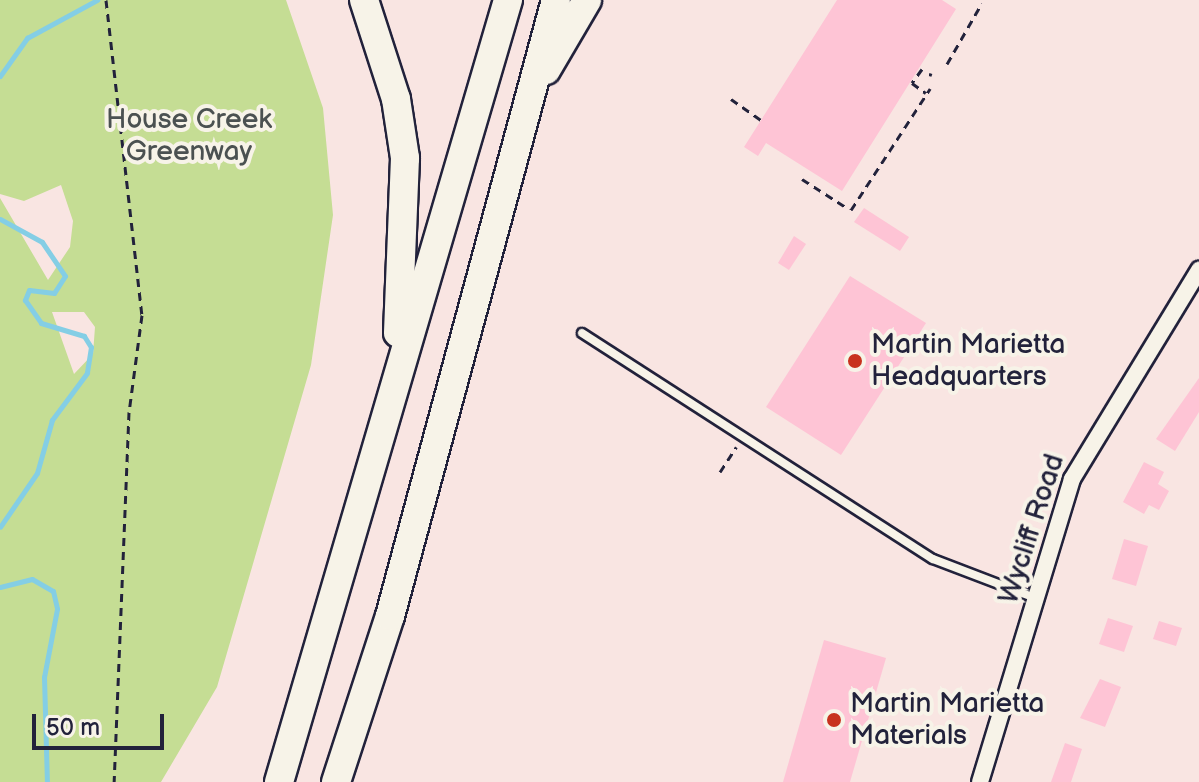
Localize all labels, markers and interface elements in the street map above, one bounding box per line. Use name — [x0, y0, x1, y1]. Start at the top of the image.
park label: House Creek Greenway — [106, 103, 272, 169]
place label: Martin Marietta Headquarters — [871, 328, 1065, 394]
marker: Martin Marietta Headquarters — [846, 352, 864, 370]
street label: Wycliff Road — [992, 450, 1072, 608]
place label: Martin Marietta Materials — [850, 687, 1044, 753]
scale bar — [36, 698, 168, 748]
marker: Martin Marietta Materials — [825, 711, 843, 729]
text: 50 m — [46, 713, 100, 742]

